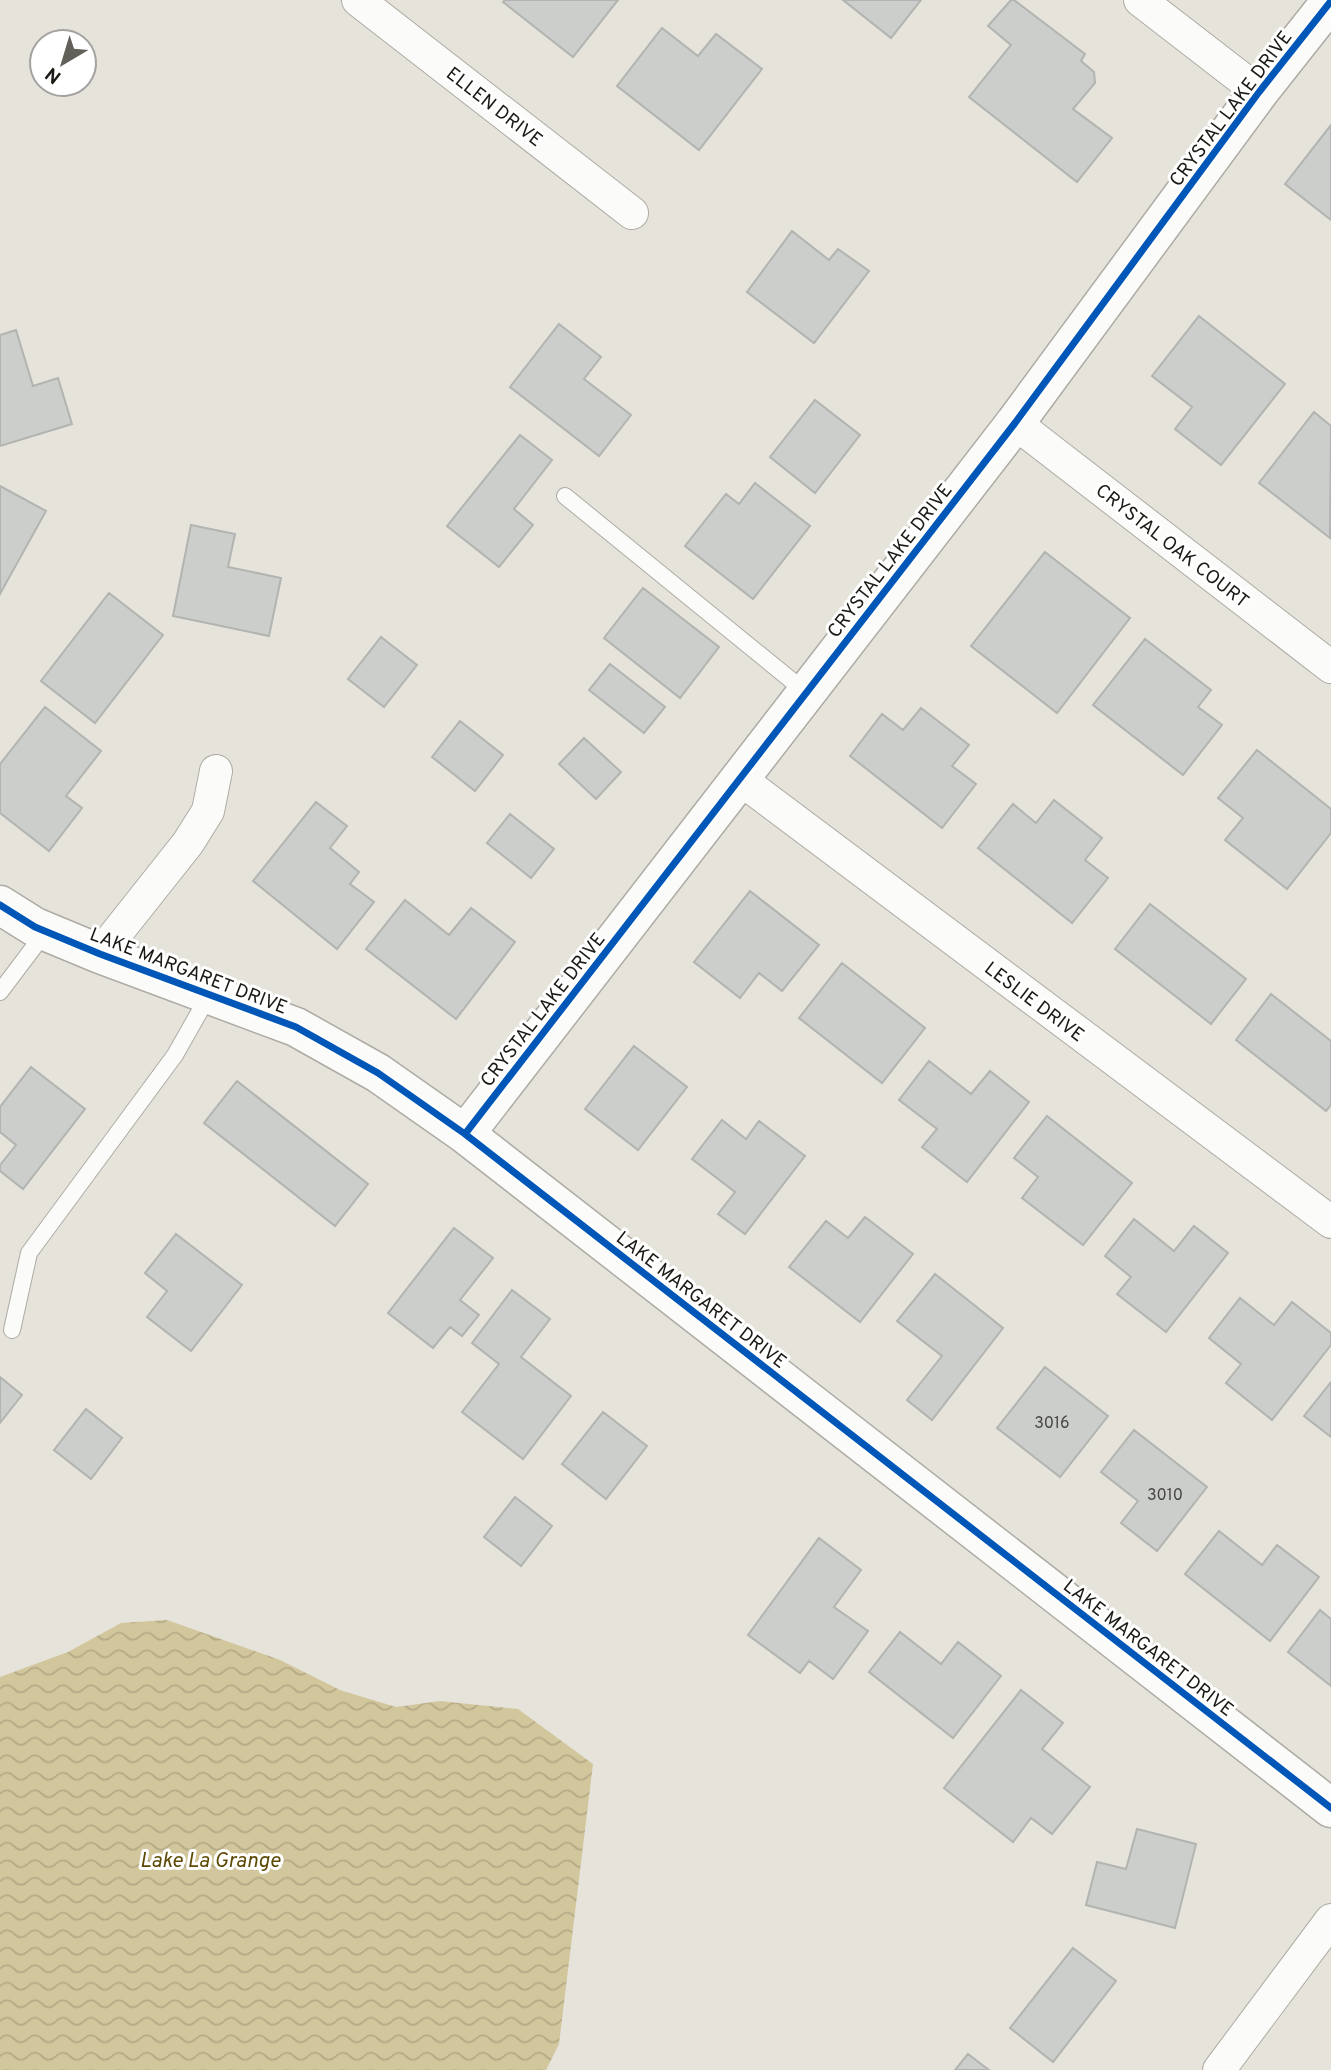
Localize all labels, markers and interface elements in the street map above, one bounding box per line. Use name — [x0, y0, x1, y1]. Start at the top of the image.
street label: CRYSTAL LAKE DRIVE — [1165, 26, 1298, 192]
north arrow — [28, 28, 98, 98]
text: N — [41, 61, 67, 88]
street label: ELLEN DRIVE — [441, 62, 547, 153]
street label: CRYSTAL LAKE DRIVE — [823, 479, 958, 643]
street label: CRYSTAL OAK COURT — [1090, 479, 1253, 614]
street label: LAKE MARGARET DRIVE — [86, 923, 291, 1021]
street label: CRYSTAL LAKE DRIVE — [476, 928, 611, 1092]
street label: LESLIE DRIVE — [979, 957, 1089, 1048]
street label: LAKE MARGARET DRIVE — [611, 1226, 791, 1375]
house number: 3016 — [1034, 1414, 1070, 1434]
house number: 3010 — [1147, 1486, 1183, 1506]
street label: LAKE MARGARET DRIVE — [1058, 1574, 1238, 1723]
water label: Lake La Grange — [140, 1848, 281, 1875]

